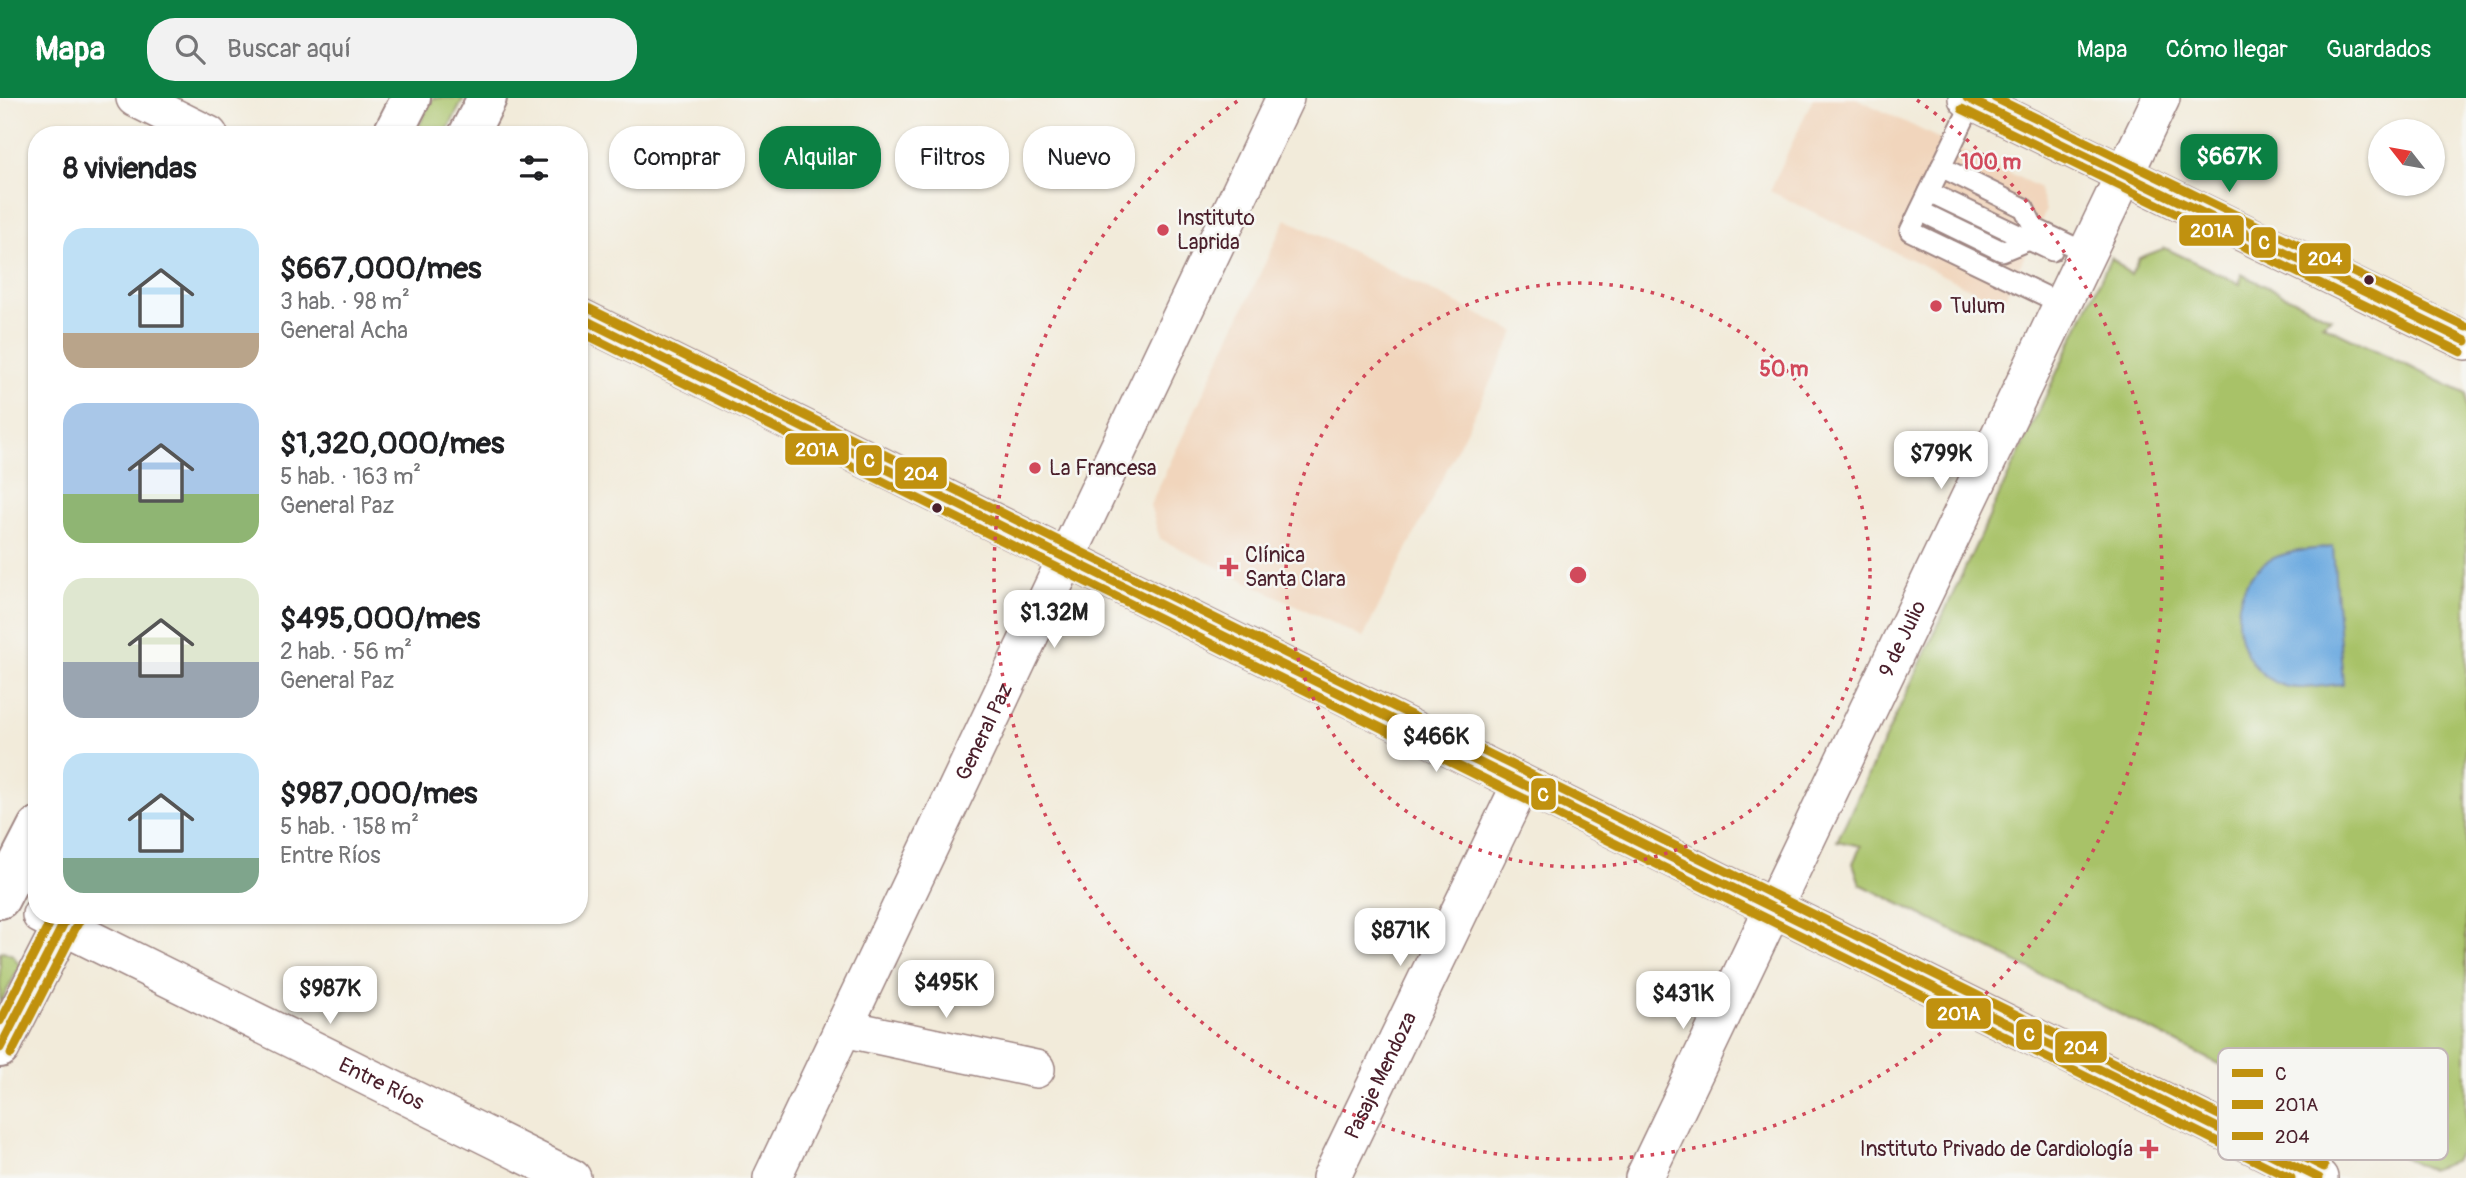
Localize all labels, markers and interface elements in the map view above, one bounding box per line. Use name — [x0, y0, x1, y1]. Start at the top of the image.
search box — [147, 18, 637, 81]
text: Mapa — [35, 29, 105, 70]
icon: search — [171, 30, 209, 68]
text: Buscar aquí — [227, 33, 351, 65]
text: Mapa — [2077, 35, 2128, 64]
text: Cómo llegar — [2166, 35, 2288, 64]
text: Guardados — [2326, 35, 2431, 64]
north arrow — [2368, 119, 2445, 196]
map controls — [2368, 119, 2445, 196]
chip: Comprar — [609, 126, 745, 189]
chip: Alquilar — [759, 126, 881, 189]
chip: Filtros — [895, 126, 1009, 189]
chip: Nuevo — [1023, 126, 1135, 189]
pin: $667K — [2180, 134, 2278, 194]
text: $667K — [2196, 142, 2262, 171]
icon: filters — [515, 149, 553, 187]
text: 100 m — [1961, 149, 2021, 176]
text: 8 viviendas — [63, 150, 196, 187]
place label: Instituto Laprida — [1177, 205, 1255, 256]
line badge: 201A — [2178, 214, 2245, 247]
text: 201A — [2190, 219, 2234, 243]
marker: Instituto Laprida — [1155, 222, 1171, 238]
line badge: C — [2250, 226, 2277, 259]
text: C — [2258, 231, 2270, 255]
line badge: 204 — [2298, 242, 2352, 275]
text: 204 — [2308, 247, 2342, 271]
text: $667,000/mes — [280, 250, 481, 287]
icon: home — [119, 256, 203, 340]
unlabelled marker — [2362, 273, 2376, 287]
text: 3 hab. · 98 m² — [280, 287, 410, 316]
place label: Tulum — [1950, 293, 2005, 320]
marker: Tulum — [1928, 298, 1944, 314]
text: General Acha — [280, 316, 408, 345]
text: 50 m — [1760, 356, 1809, 383]
text: $1,320,000/mes — [280, 425, 504, 462]
icon: home — [119, 431, 203, 515]
line badge: 201A — [784, 432, 850, 466]
pin: $799K — [1892, 432, 1990, 491]
text: 201A — [795, 438, 839, 462]
text: $799K — [1910, 439, 1972, 468]
line badge: C — [855, 444, 883, 477]
text: C — [863, 449, 875, 473]
place label: La Francesa — [1049, 455, 1157, 482]
line badge: 204 — [894, 456, 948, 490]
marker: La Francesa — [1027, 460, 1043, 476]
text: 5 hab. · 163 m² — [280, 462, 421, 491]
text: 204 — [904, 462, 938, 486]
text: General Paz — [280, 491, 394, 520]
unlabelled marker — [930, 501, 944, 515]
place label: Clínica Santa Clara — [1245, 542, 1346, 593]
marker: Clínica Santa Clara — [1219, 557, 1239, 577]
centre of rings — [1566, 563, 1590, 587]
pin: $1.32M — [997, 590, 1111, 650]
street label: 9 de Julio — [1872, 596, 1932, 681]
text: $1.32M — [1020, 598, 1088, 627]
text: $495,000/mes — [280, 600, 480, 637]
icon: home — [119, 606, 203, 690]
text: 2 hab. · 56 m² — [280, 637, 412, 666]
text: General Paz — [280, 666, 394, 695]
street label: General Paz — [949, 679, 1019, 785]
pin: $466K — [1387, 714, 1485, 774]
text: $466K — [1403, 722, 1469, 751]
text: $987,000/mes — [280, 775, 477, 812]
line badge: C — [1530, 777, 1557, 811]
icon: home — [119, 781, 203, 865]
text: C — [1537, 783, 1549, 807]
text: 5 hab. · 158 m² — [280, 812, 419, 841]
text: Entre Ríos — [280, 841, 381, 870]
pin: $871K — [1351, 908, 1449, 968]
text: $871K — [1370, 916, 1430, 945]
pin: $495K — [897, 960, 995, 1020]
pin: $987K — [281, 967, 379, 1026]
text: $495K — [914, 968, 978, 997]
pin: $431K — [1634, 972, 1732, 1031]
text: $987K — [299, 974, 361, 1003]
text: $431K — [1652, 979, 1714, 1008]
line badge: 201A — [1925, 997, 1992, 1030]
text: 201A — [1937, 1002, 1981, 1026]
street label: Pasaje Mendoza — [1338, 1007, 1423, 1143]
line badge: C — [2015, 1018, 2043, 1051]
text: C — [2023, 1023, 2035, 1047]
line badge: 204 — [2054, 1030, 2108, 1064]
text: 204 — [2064, 1036, 2098, 1060]
legend — [2218, 1048, 2448, 1160]
street label: Entre Ríos — [334, 1051, 429, 1116]
text: C — [2275, 1062, 2287, 1086]
text: 201A — [2275, 1093, 2318, 1117]
text: 204 — [2275, 1125, 2310, 1149]
place label: Instituto Privado de Cardiología — [1860, 1136, 2133, 1163]
marker: Instituto Privado de Cardiología — [2139, 1139, 2159, 1159]

